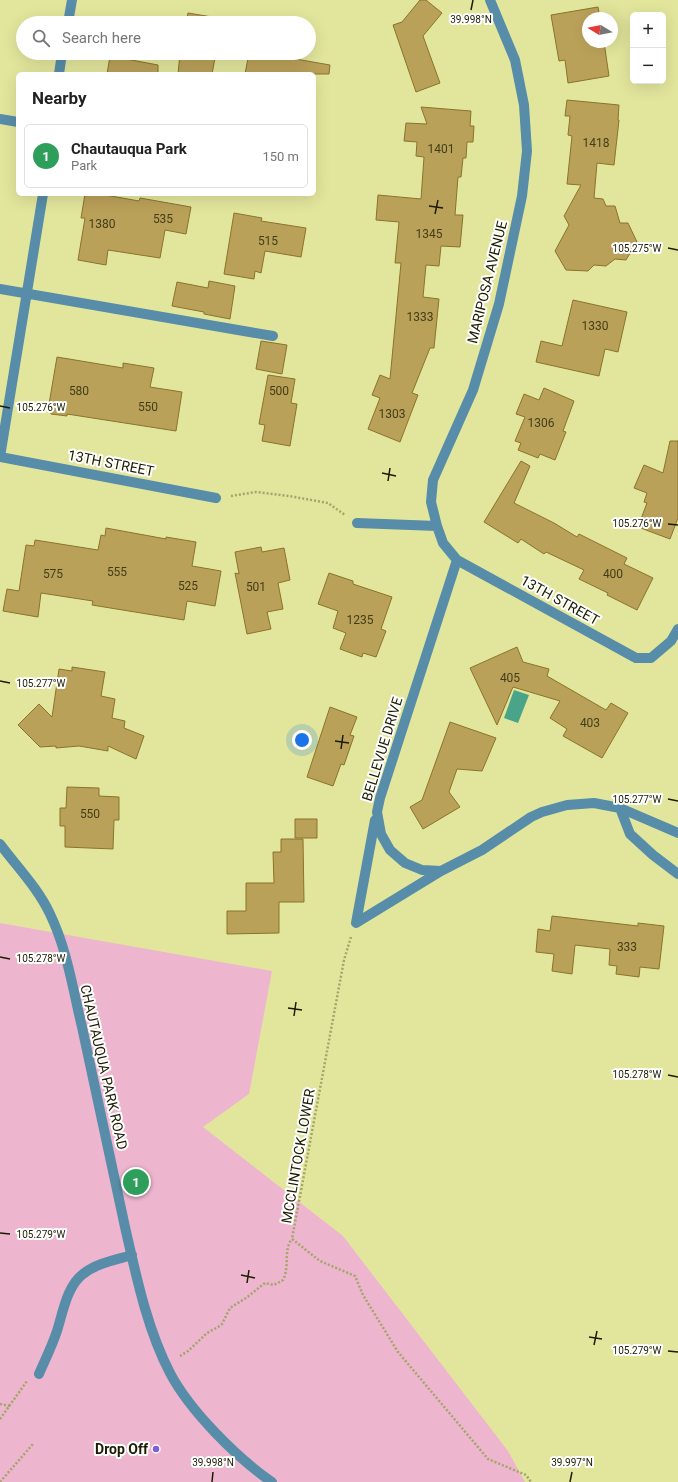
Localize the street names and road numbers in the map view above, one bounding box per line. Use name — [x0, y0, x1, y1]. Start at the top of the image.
street label: MARIPOSA AVENUE — [464, 219, 510, 345]
street label: 13TH STREET — [67, 447, 156, 479]
street label: 13TH STREET — [518, 572, 603, 628]
street label: BELLEVUE DRIVE — [359, 695, 405, 803]
street label: CHAUTAUQUA PARK ROAD — [77, 983, 131, 1151]
street label: MCCLINTOCK LOWER — [278, 1087, 318, 1225]

